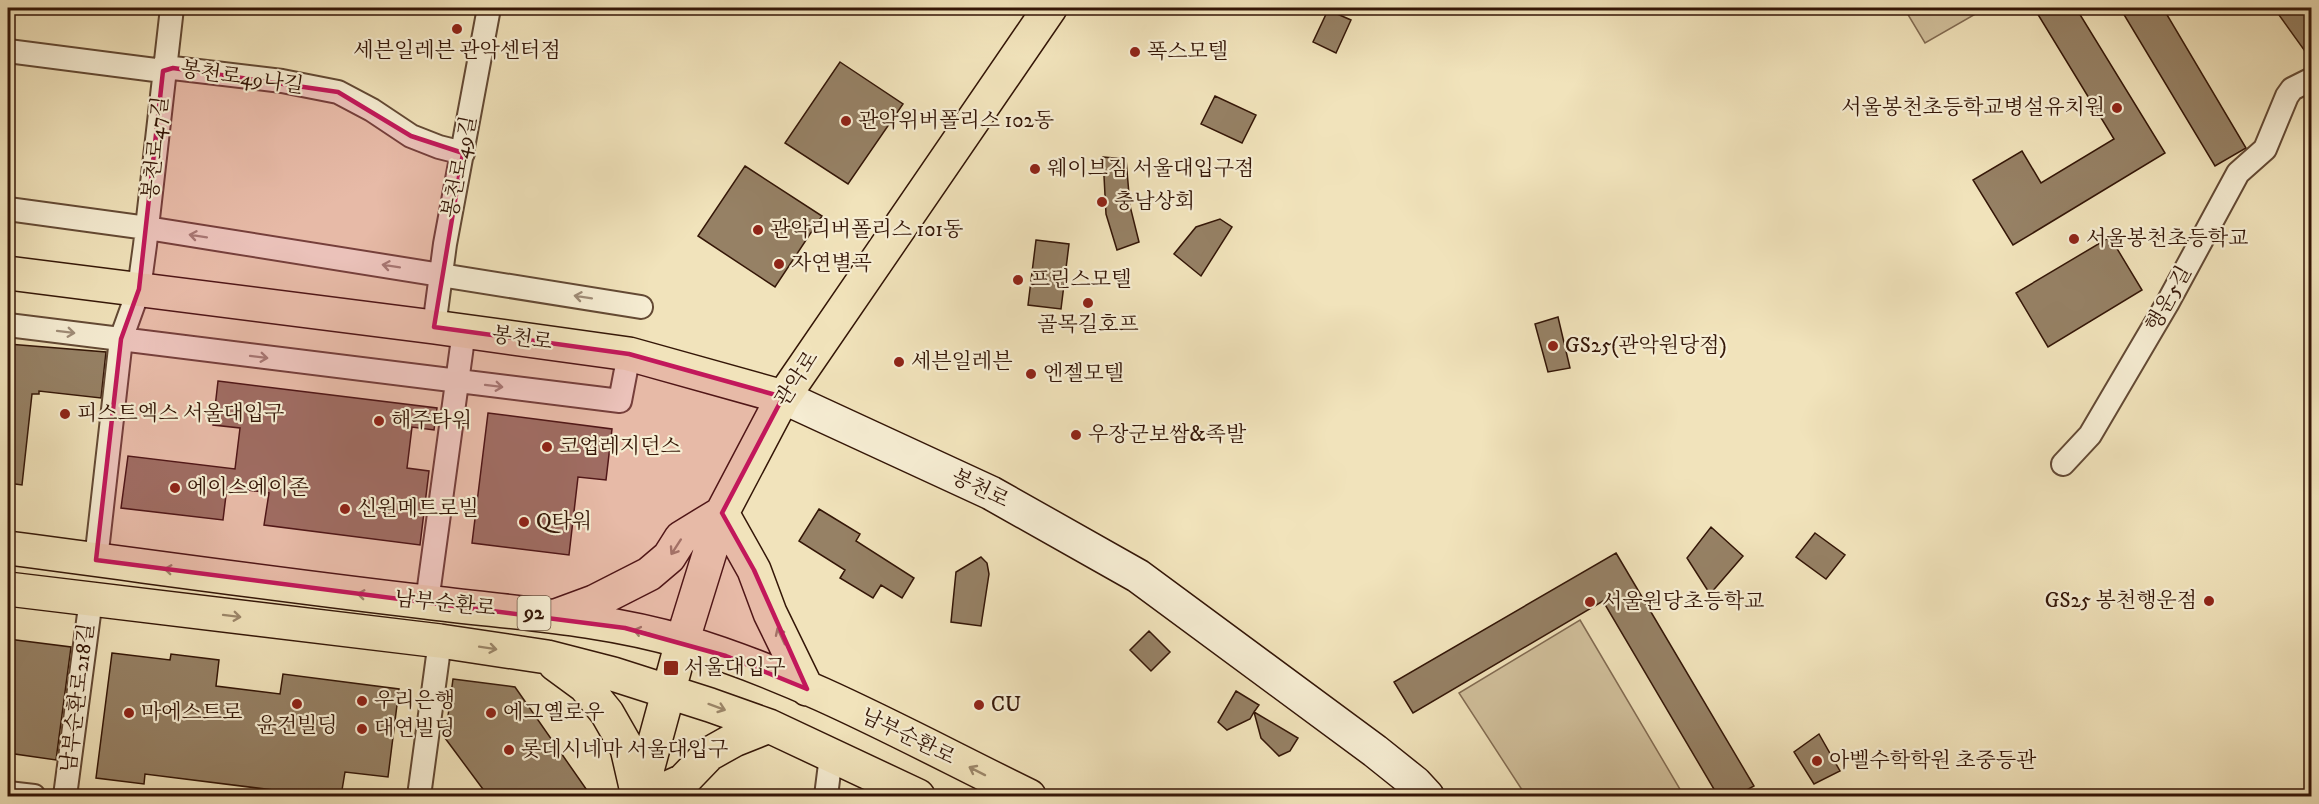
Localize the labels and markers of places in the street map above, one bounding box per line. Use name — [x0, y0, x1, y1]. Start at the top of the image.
marker: 세븐일레븐 관악센터점 — [450, 22, 464, 36]
place label: 세븐일레븐 관악센터점 — [353, 38, 561, 64]
place label: 폭스모텔 — [1147, 39, 1228, 65]
marker: 폭스모텔 — [1128, 45, 1142, 59]
place label: 서울봉천초등학교병설유치원 — [1841, 95, 2105, 121]
marker: 서울봉천초등학교병설유치원 — [2110, 101, 2124, 115]
place label: 관악위버폴리스 102동 — [858, 108, 1054, 134]
marker: 관악위버폴리스 102동 — [839, 114, 853, 128]
place label: 웨이브짐 서울대입구점 — [1047, 156, 1254, 182]
marker: 웨이브짐 서울대입구점 — [1028, 162, 1042, 176]
place label: 충남상회 — [1114, 189, 1195, 215]
marker: 충남상회 — [1095, 195, 1109, 209]
place label: 관악리버폴리스 101동 — [770, 217, 963, 243]
marker: 관악리버폴리스 101동 — [751, 223, 765, 237]
place label: 서울봉천초등학교 — [2086, 226, 2248, 252]
marker: 서울봉천초등학교 — [2067, 232, 2081, 246]
place label: 자연별곡 — [791, 251, 872, 277]
marker: 자연별곡 — [772, 257, 786, 271]
place label: 프린스모텔 — [1030, 267, 1131, 293]
marker: 프린스모텔 — [1011, 273, 1025, 287]
marker: 골목길호프 — [1081, 296, 1095, 310]
place label: 골목길호프 — [1037, 312, 1139, 338]
place label: GS25(관악원당점) — [1565, 333, 1727, 359]
marker: GS25(관악원당점) — [1546, 339, 1560, 353]
place label: 세븐일레븐 — [911, 349, 1012, 375]
marker: 세븐일레븐 — [892, 355, 906, 369]
place label: 엔젤모텔 — [1043, 361, 1124, 387]
marker: 엔젤모텔 — [1024, 367, 1038, 381]
place label: 피스트엑스 서울대입구 — [77, 401, 284, 427]
marker: 피스트엑스 서울대입구 — [58, 407, 72, 421]
place label: 해주타워 — [391, 408, 472, 434]
marker: 해주타워 — [372, 414, 386, 428]
place label: 우장군보쌈&족발 — [1088, 422, 1247, 448]
marker: 우장군보쌈&족발 — [1069, 428, 1083, 442]
place label: 코업레지던스 — [559, 434, 681, 460]
marker: 코업레지던스 — [540, 440, 554, 454]
place label: 에이스에이존 — [187, 475, 309, 501]
marker: 에이스에이존 — [168, 481, 182, 495]
place label: 신원메트로빌 — [357, 496, 479, 522]
marker: 신원메트로빌 — [338, 502, 352, 516]
place label: Q타워 — [536, 509, 592, 535]
marker: Q타워 — [517, 515, 531, 529]
place label: GS25 봉천행운점 — [2045, 588, 2197, 614]
place label: 서울원당초등학교 — [1602, 589, 1764, 615]
marker: GS25 봉천행운점 — [2202, 594, 2216, 608]
marker: 서울원당초등학교 — [1583, 595, 1597, 609]
place label: 서울대입구 — [684, 655, 785, 681]
marker: 서울대입구 — [662, 659, 680, 677]
place label: 우리은행 — [374, 688, 455, 714]
place label: CU — [991, 692, 1021, 718]
marker: 우리은행 — [355, 694, 369, 708]
marker: 윤건빌딩 — [290, 697, 304, 711]
marker: CU — [972, 698, 986, 712]
place label: 마에스트로 — [141, 700, 242, 726]
place label: 에그옐로우 — [503, 700, 604, 726]
marker: 마에스트로 — [122, 706, 136, 720]
marker: 에그옐로우 — [484, 706, 498, 720]
place label: 윤건빌딩 — [256, 713, 338, 739]
place label: 대연빌딩 — [374, 716, 455, 742]
marker: 대연빌딩 — [355, 722, 369, 736]
place label: 롯데시네마 서울대입구 — [521, 737, 728, 763]
marker: 롯데시네마 서울대입구 — [502, 743, 516, 757]
place label: 아벨수학학원 초중등관 — [1829, 748, 2037, 774]
marker: 아벨수학학원 초중등관 — [1810, 754, 1824, 768]

